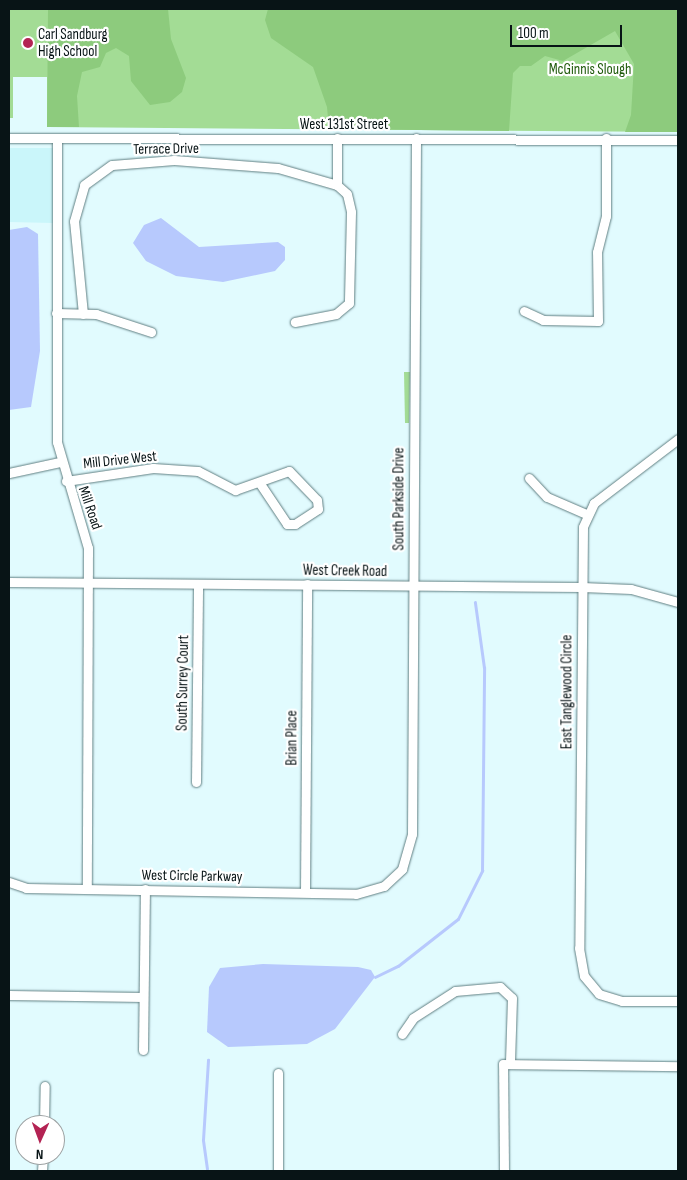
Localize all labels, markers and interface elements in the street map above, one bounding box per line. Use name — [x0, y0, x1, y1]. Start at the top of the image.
scale bar — [512, 15, 624, 47]
text: 100 m — [518, 24, 549, 43]
place label: Carl Sandburg High School — [38, 25, 108, 60]
marker: Carl Sandburg High School — [22, 37, 34, 49]
park label: McGinnis Slough — [549, 61, 631, 79]
street label: West 131st Street — [300, 116, 388, 134]
street label: Terrace Drive — [133, 139, 199, 159]
street label: Mill Drive West — [82, 447, 158, 473]
street label: South Parkside Drive — [390, 447, 408, 551]
street label: Mill Road — [74, 484, 106, 532]
street label: West Creek Road — [303, 561, 387, 581]
street label: South Surrey Court — [173, 635, 193, 731]
street label: East Tanglewood Circle — [558, 635, 576, 749]
street label: Brian Place — [283, 710, 301, 766]
street label: West Circle Parkway — [141, 866, 243, 886]
north arrow — [15, 1115, 65, 1165]
text: N — [35, 1146, 44, 1163]

